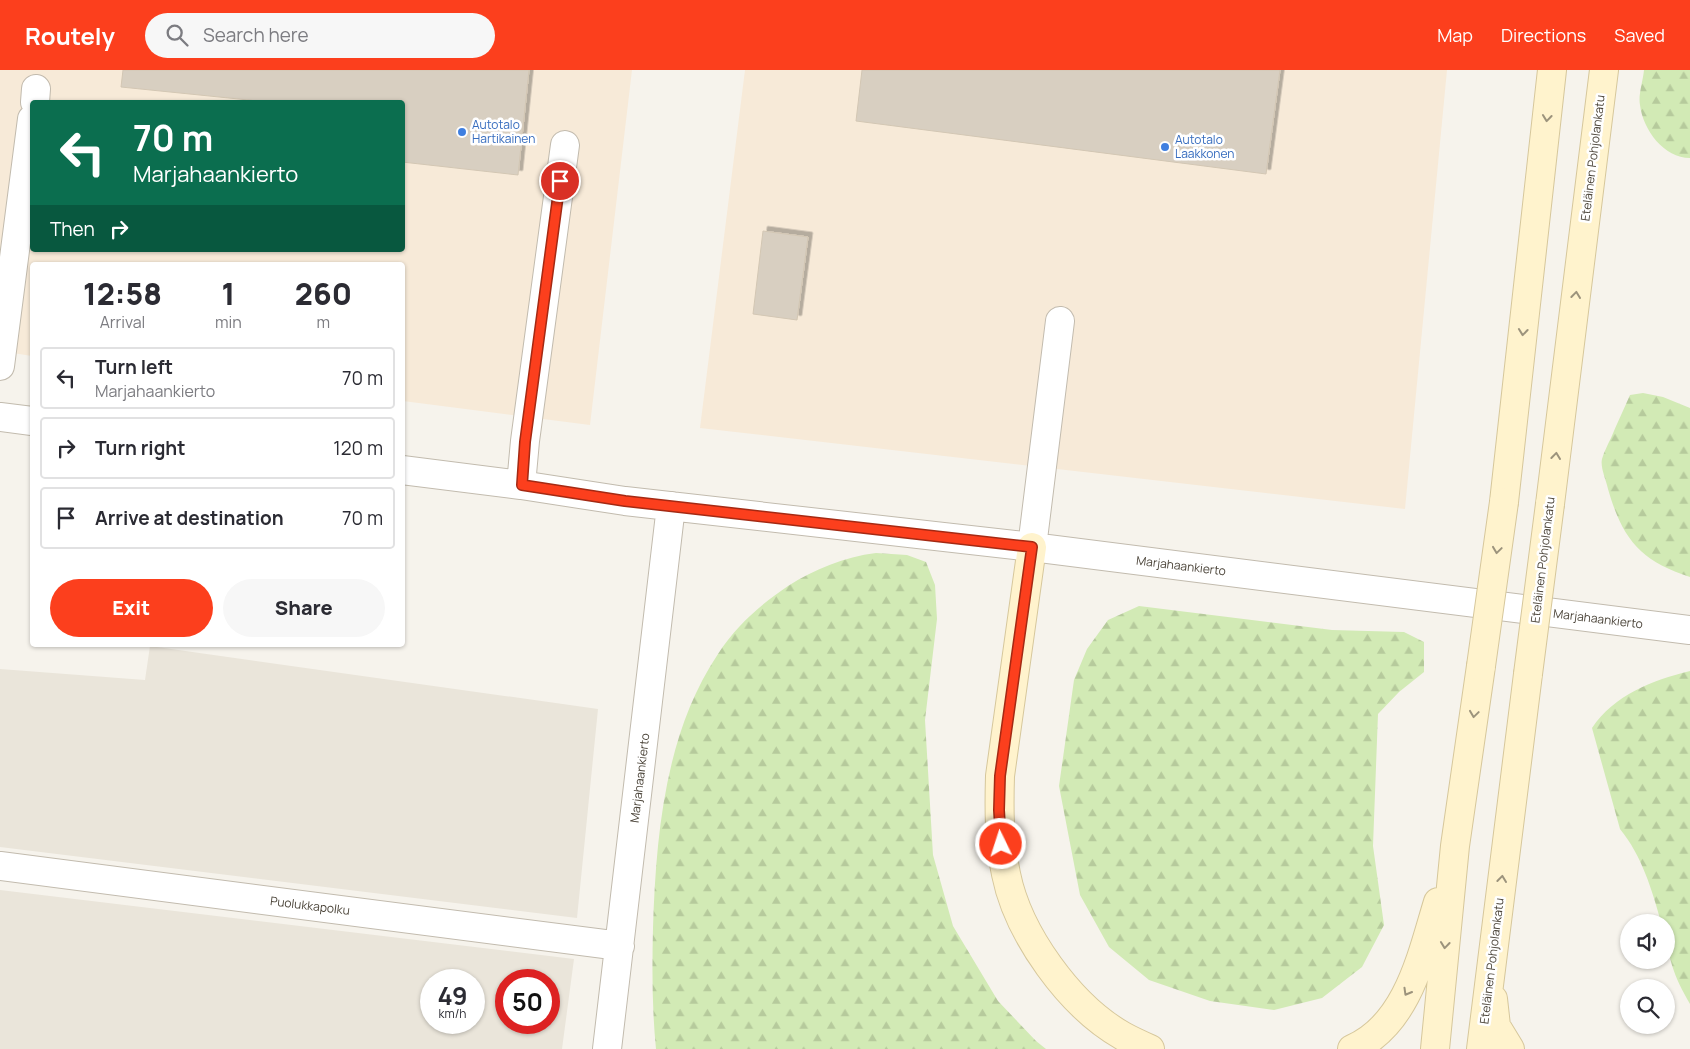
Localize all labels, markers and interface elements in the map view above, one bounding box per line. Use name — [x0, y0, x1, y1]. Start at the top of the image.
search box — [145, 13, 495, 58]
text: Routely — [25, 19, 115, 52]
icon: search — [163, 21, 191, 49]
text: Search here — [203, 22, 309, 48]
text: Map — [1437, 23, 1473, 47]
text: Directions — [1501, 23, 1586, 47]
text: Saved — [1614, 23, 1665, 47]
street label: Eteläinen Pohjolankatu — [1576, 94, 1609, 222]
text: 70 m — [133, 114, 213, 162]
one-way arrow — [1542, 115, 1553, 123]
place label: Autotalo Hartikainen — [472, 116, 535, 147]
icon: left — [50, 120, 115, 185]
marker: Autotalo Hartikainen — [456, 126, 468, 138]
place label: Autotalo Laakkonen — [1175, 131, 1234, 162]
marker: Autotalo Laakkonen — [1159, 141, 1171, 153]
text: Marjahaankierto — [133, 159, 298, 189]
pin — [539, 160, 581, 202]
icon: arrive — [546, 167, 574, 195]
icon: right — [105, 215, 133, 243]
text: Then — [50, 216, 95, 242]
text: 12:58 — [83, 273, 162, 314]
text: 1 — [222, 273, 235, 314]
text: 260 — [295, 273, 352, 314]
one-way arrow — [1570, 290, 1581, 298]
text: Arrival — [100, 311, 145, 333]
text: min — [215, 311, 242, 333]
text: m — [317, 311, 330, 333]
one-way arrow — [1518, 328, 1529, 336]
text: Turn left — [95, 354, 173, 380]
icon: left — [52, 364, 80, 392]
text: 70 m — [342, 365, 383, 391]
text: Marjahaankierto — [95, 380, 215, 402]
icon: right — [52, 434, 80, 462]
text: Turn right — [95, 435, 185, 461]
text: 120 m — [333, 435, 383, 461]
one-way arrow — [1550, 452, 1561, 460]
street label: Eteläinen Pohjolankatu — [1526, 496, 1559, 624]
icon: arrive — [52, 504, 80, 532]
text: Arrive at destination — [95, 505, 284, 531]
text: 70 m — [342, 505, 383, 531]
one-way arrow — [1492, 547, 1503, 555]
street label: Marjahaankierto — [1135, 552, 1227, 579]
button: Exit — [50, 579, 213, 637]
button: Share — [223, 579, 385, 637]
street label: Marjahaankierto — [1552, 605, 1644, 632]
one-way arrow — [1470, 710, 1480, 718]
street label: Marjahaankierto — [626, 732, 653, 824]
position arrow — [974, 817, 1026, 869]
one-way arrow — [1496, 875, 1507, 883]
street label: Puolukkapolku — [269, 892, 351, 919]
street label: Eteläinen Pohjolankatu — [1475, 897, 1508, 1025]
map controls — [1620, 914, 1675, 1034]
button: sound — [1620, 914, 1675, 969]
one-way arrow — [1440, 941, 1451, 949]
speed limit sign: 50 — [495, 969, 560, 1034]
text: 49 — [437, 978, 468, 1013]
button: search — [1620, 979, 1675, 1034]
one-way arrow — [1404, 986, 1414, 995]
text: km/h — [439, 1005, 466, 1022]

